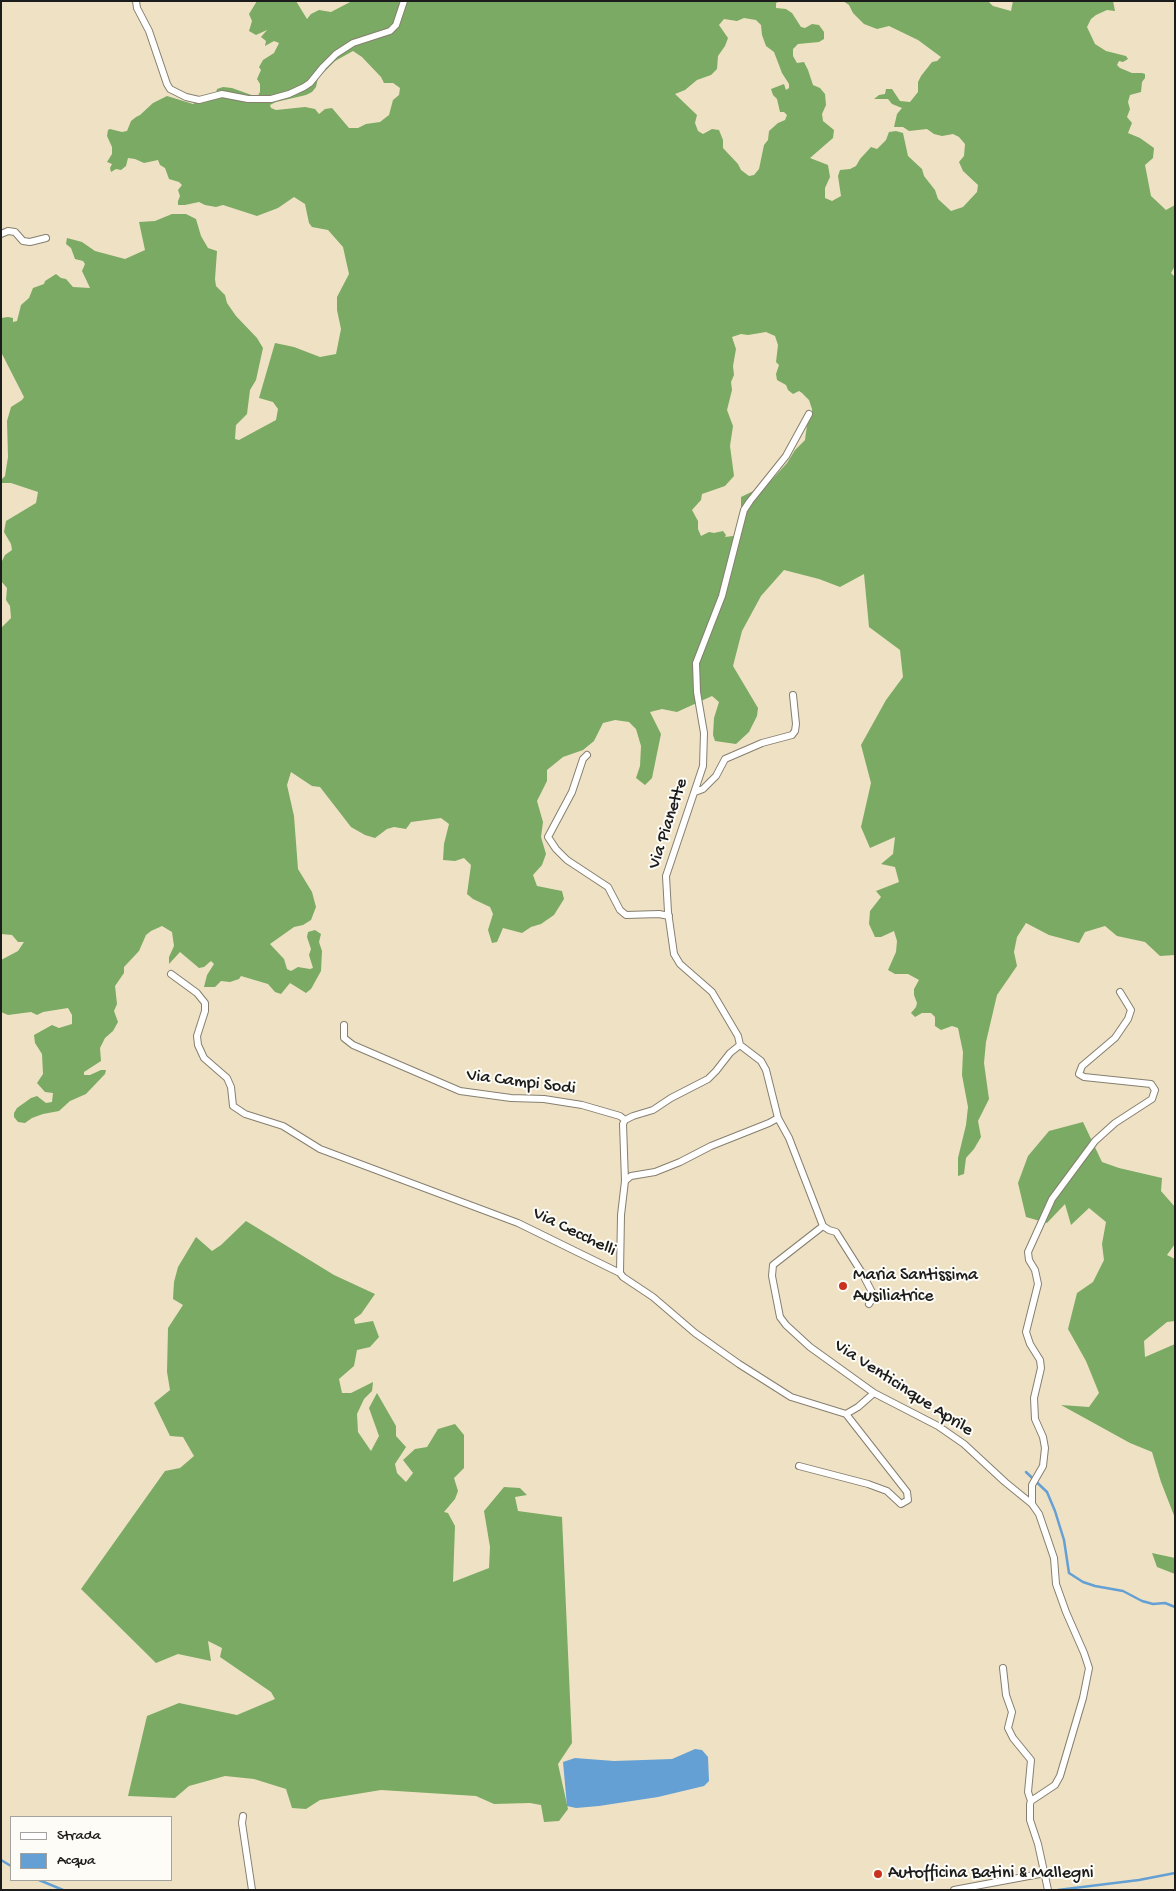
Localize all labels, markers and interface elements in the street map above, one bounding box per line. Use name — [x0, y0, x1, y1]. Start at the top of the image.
street label: Via Pianette — [644, 776, 694, 872]
street label: Via Campi Sodi — [465, 1066, 577, 1100]
street label: Via Cecchelli — [529, 1204, 619, 1262]
place label: Maria Santissima Ausiliatrice — [853, 1265, 978, 1308]
marker: Maria Santissima Ausiliatrice — [837, 1280, 849, 1292]
street label: Via Venticinque Aprile — [829, 1336, 977, 1442]
legend — [10, 1816, 172, 1881]
text: Strada — [57, 1827, 101, 1845]
text: Acqua — [57, 1852, 95, 1870]
place label: Autofficina Batini & Mallegni — [888, 1863, 1094, 1885]
marker: Autofficina Batini & Mallegni — [872, 1868, 884, 1880]

